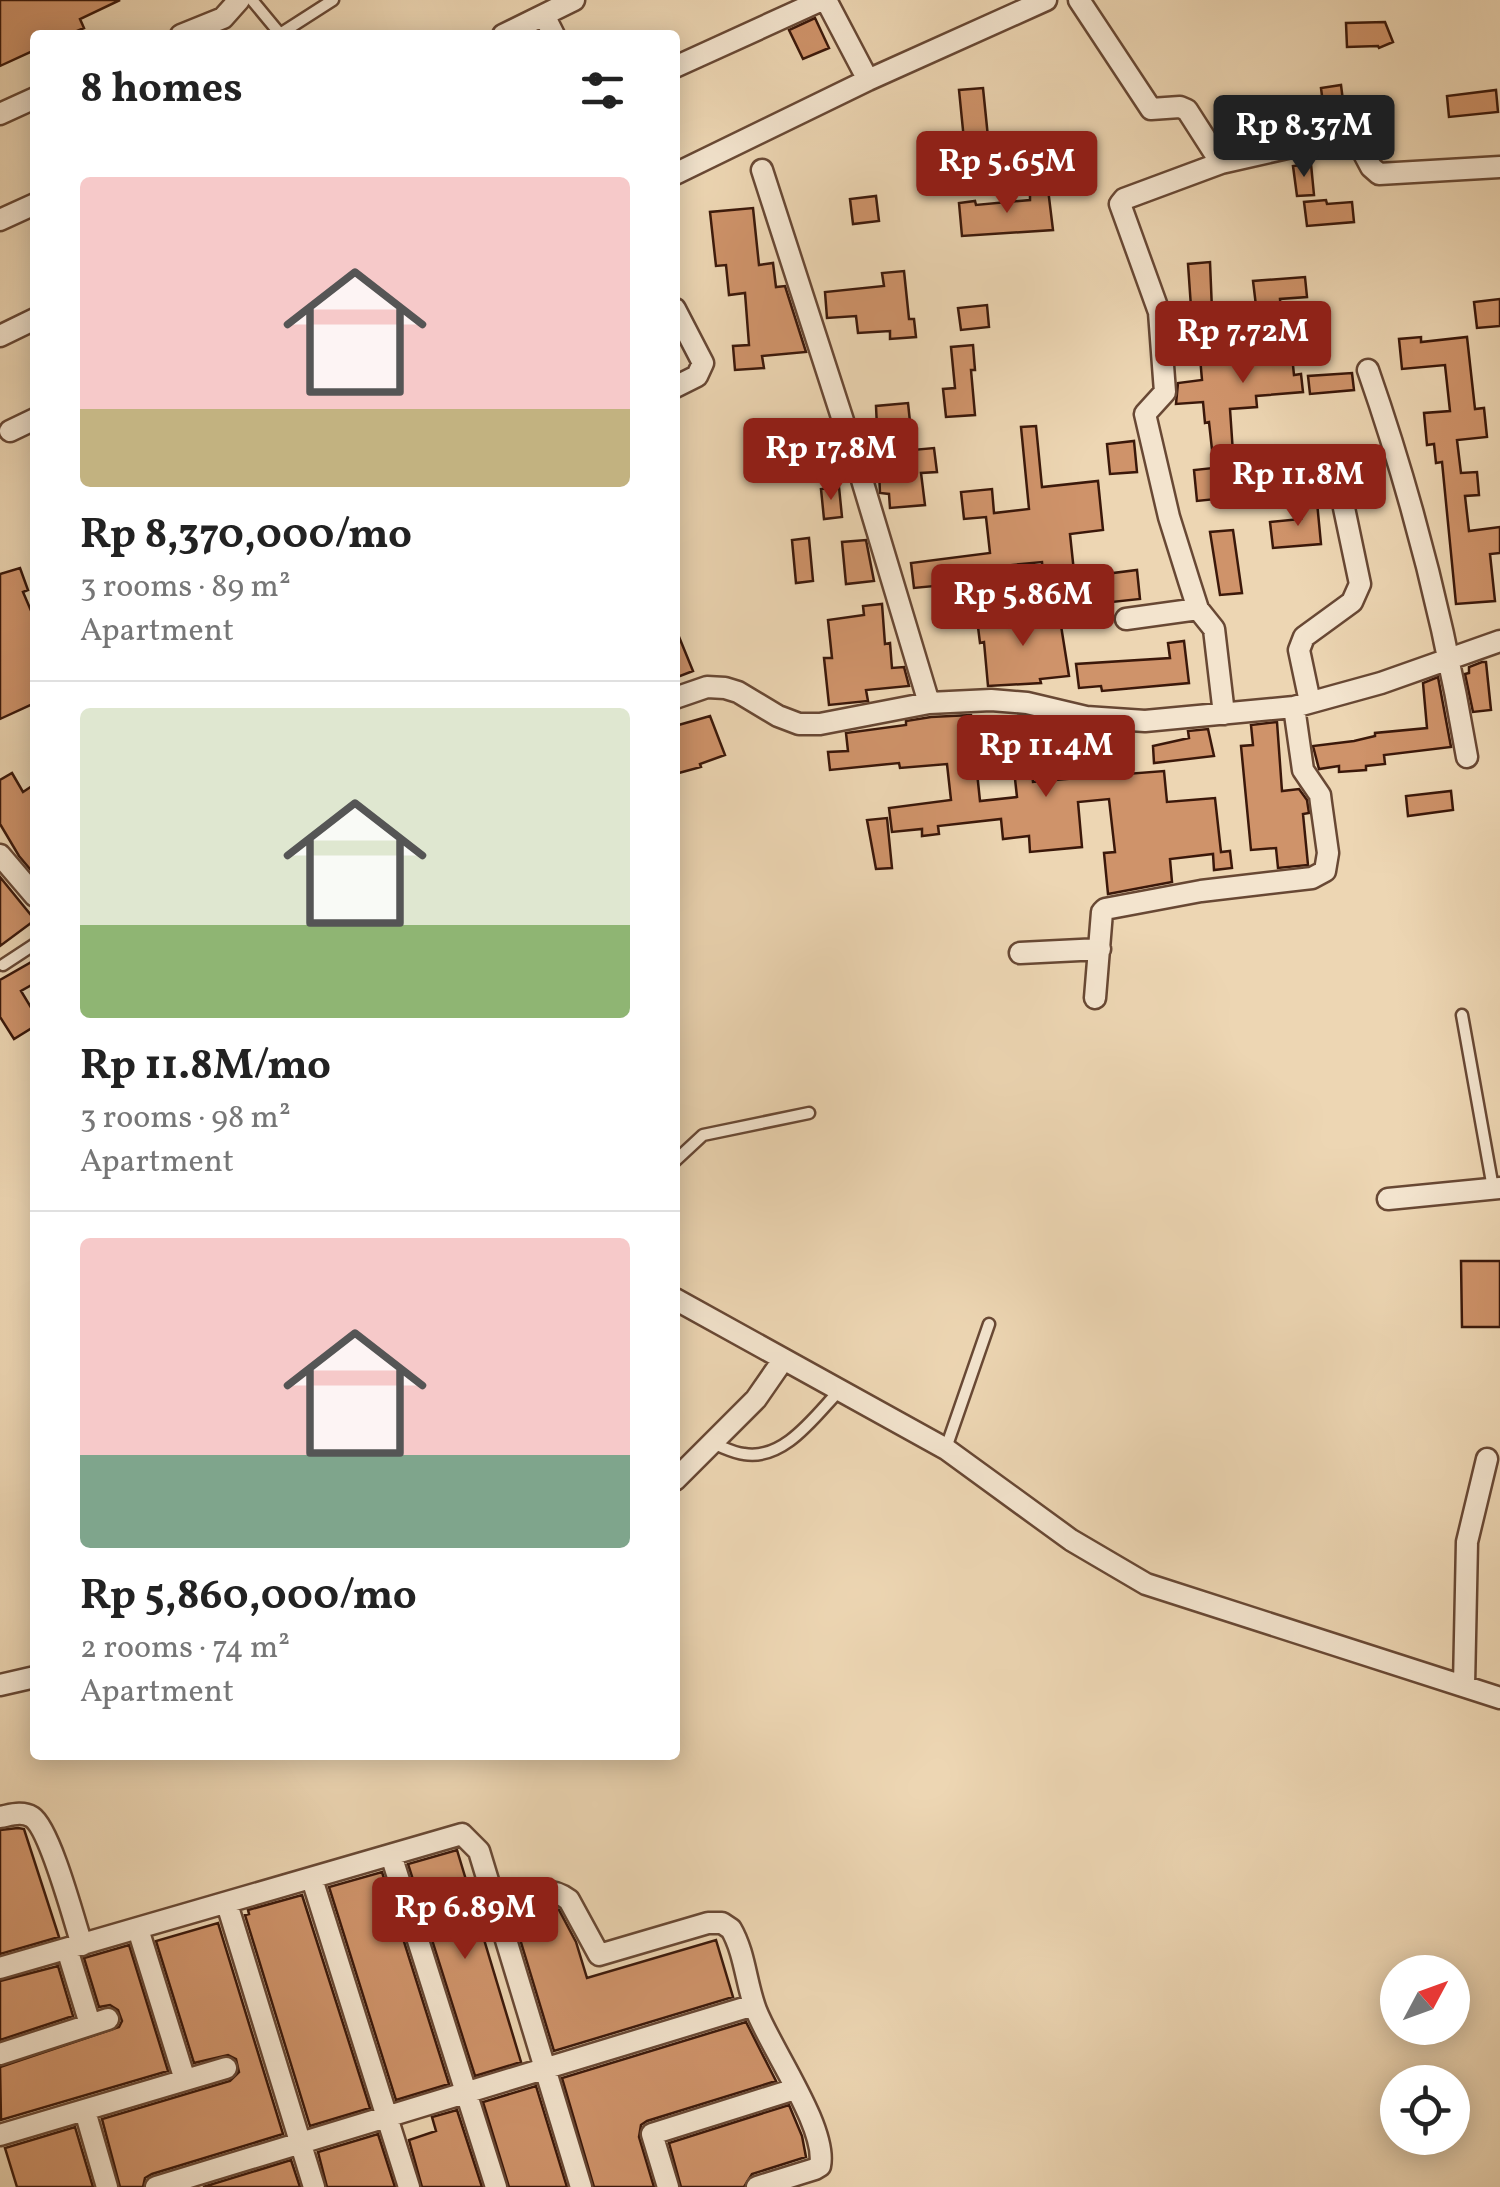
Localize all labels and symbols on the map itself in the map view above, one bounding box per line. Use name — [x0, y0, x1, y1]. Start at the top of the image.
pin: Rp 8.37M — [1201, 95, 1407, 180]
pin: Rp 5.65M — [904, 131, 1110, 216]
pin: Rp 7.72M — [1140, 301, 1346, 386]
pin: Rp 17.8M — [728, 418, 934, 503]
pin: Rp 11.8M — [1195, 444, 1401, 529]
pin: Rp 5.86M — [920, 564, 1126, 649]
pin: Rp 11.4M — [943, 715, 1149, 800]
pin: Rp 6.89M — [362, 1877, 568, 1962]
north arrow — [1380, 1955, 1470, 2045]

